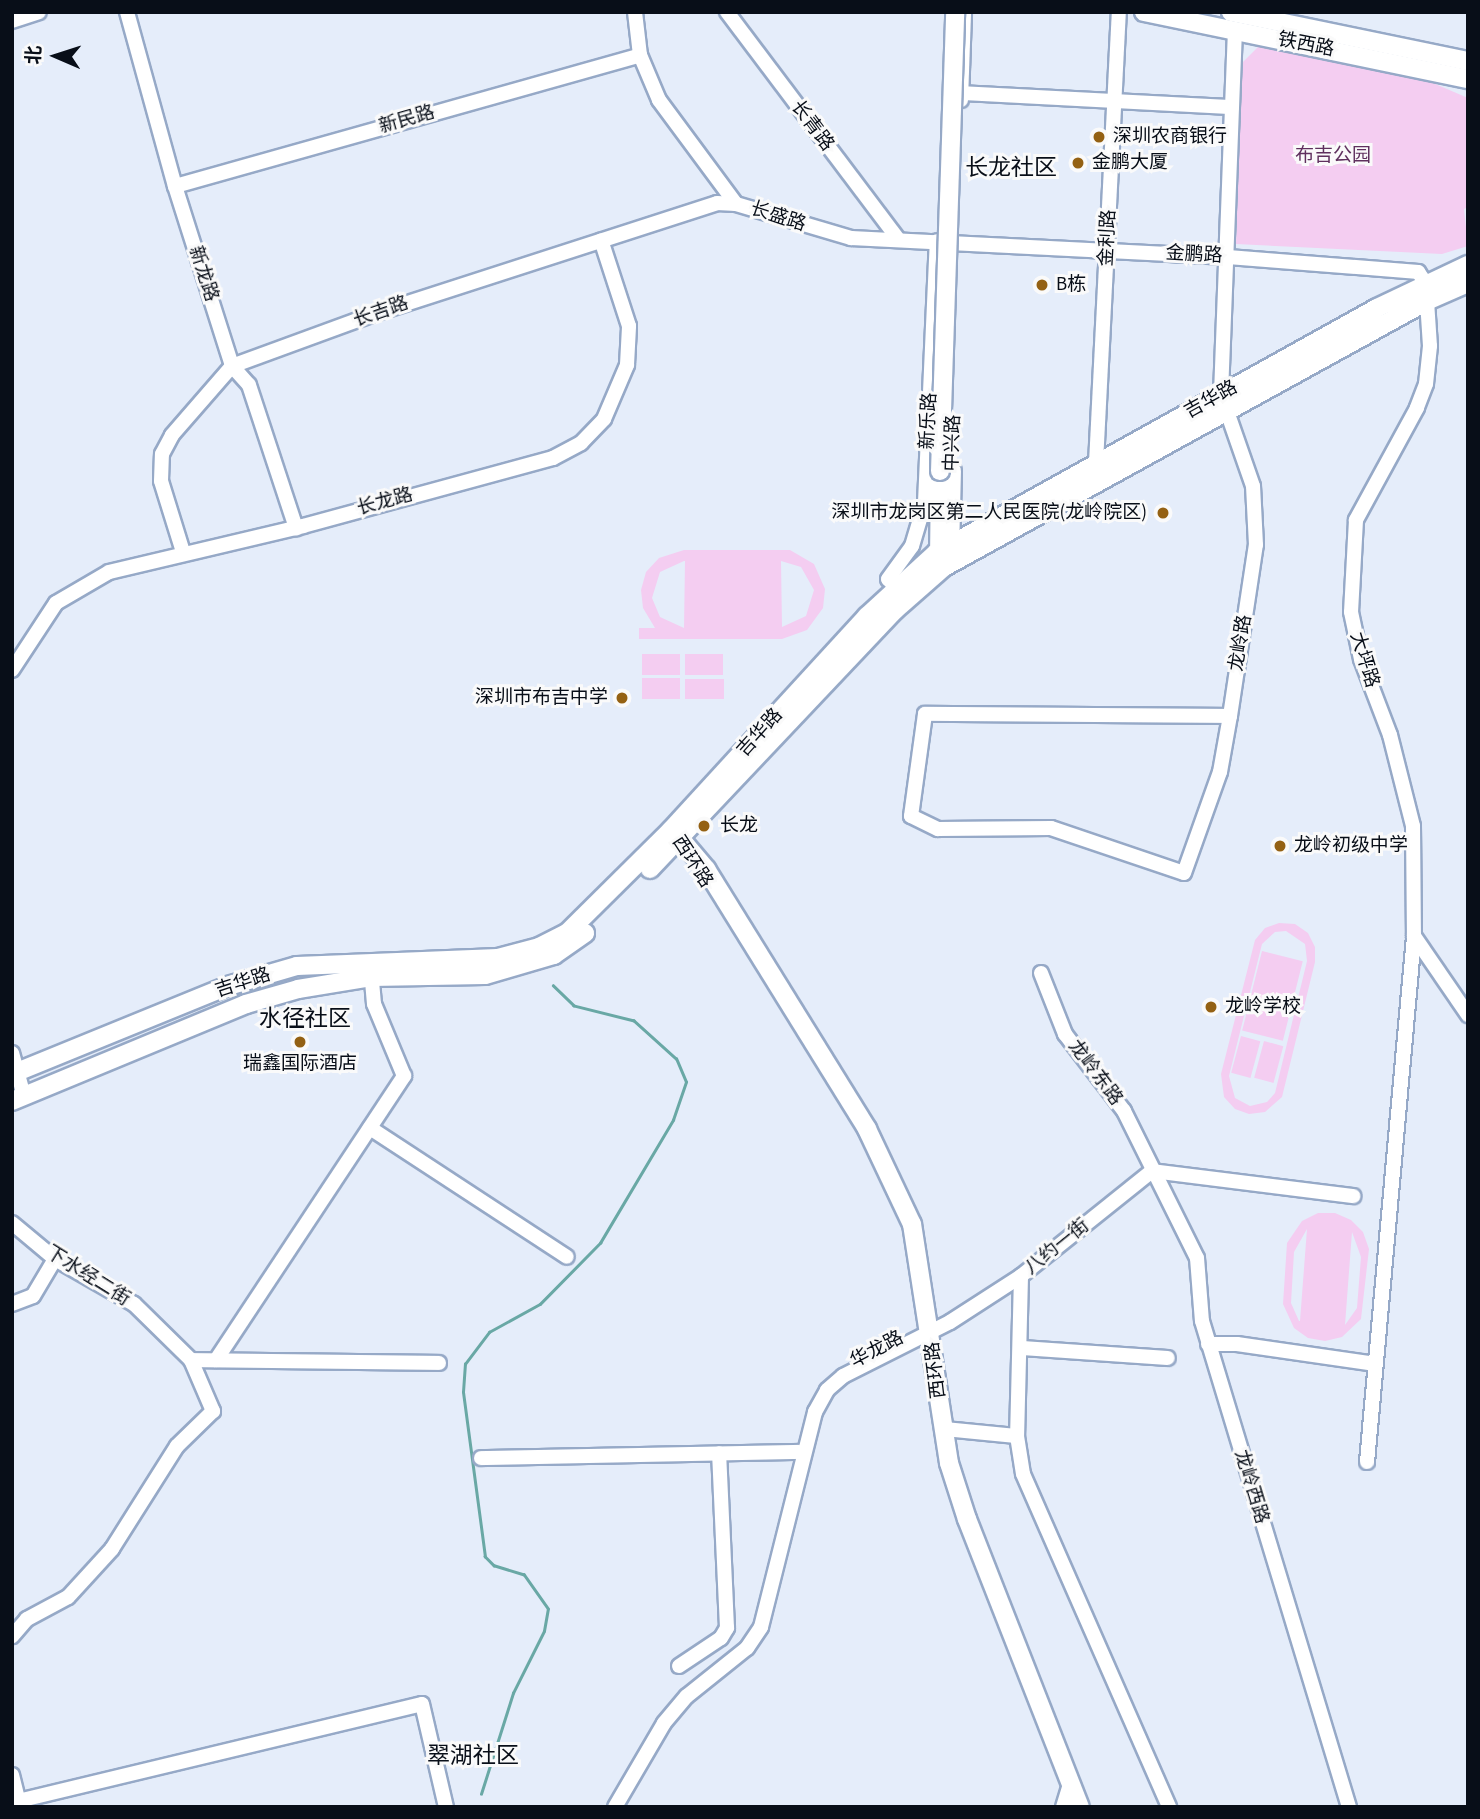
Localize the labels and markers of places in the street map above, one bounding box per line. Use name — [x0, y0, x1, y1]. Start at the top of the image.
place label: 深圳农商银行 — [1113, 126, 1227, 148]
marker: 深圳农商银行 — [1091, 129, 1107, 145]
place label: 金鹏大厦 — [1092, 152, 1168, 174]
marker: 金鹏大厦 — [1070, 155, 1086, 171]
place label: B栋 — [1056, 274, 1086, 296]
marker: B栋 — [1034, 277, 1050, 293]
place label: 深圳市龙岗区第二人民医院(龙岭院区) — [831, 502, 1147, 524]
marker: 深圳市龙岗区第二人民医院(龙岭院区) — [1153, 503, 1173, 523]
place label: 深圳市布吉中学 — [475, 687, 608, 709]
marker: 深圳市布吉中学 — [614, 690, 630, 706]
place label: 长龙 — [720, 815, 758, 837]
marker: 长龙 — [694, 816, 714, 836]
place label: 龙岭初级中学 — [1294, 835, 1408, 857]
marker: 龙岭初级中学 — [1272, 838, 1288, 854]
place label: 龙岭学校 — [1225, 996, 1301, 1018]
marker: 龙岭学校 — [1203, 999, 1219, 1015]
marker: 瑞鑫国际酒店 — [292, 1034, 308, 1050]
place label: 瑞鑫国际酒店 — [243, 1053, 357, 1075]

